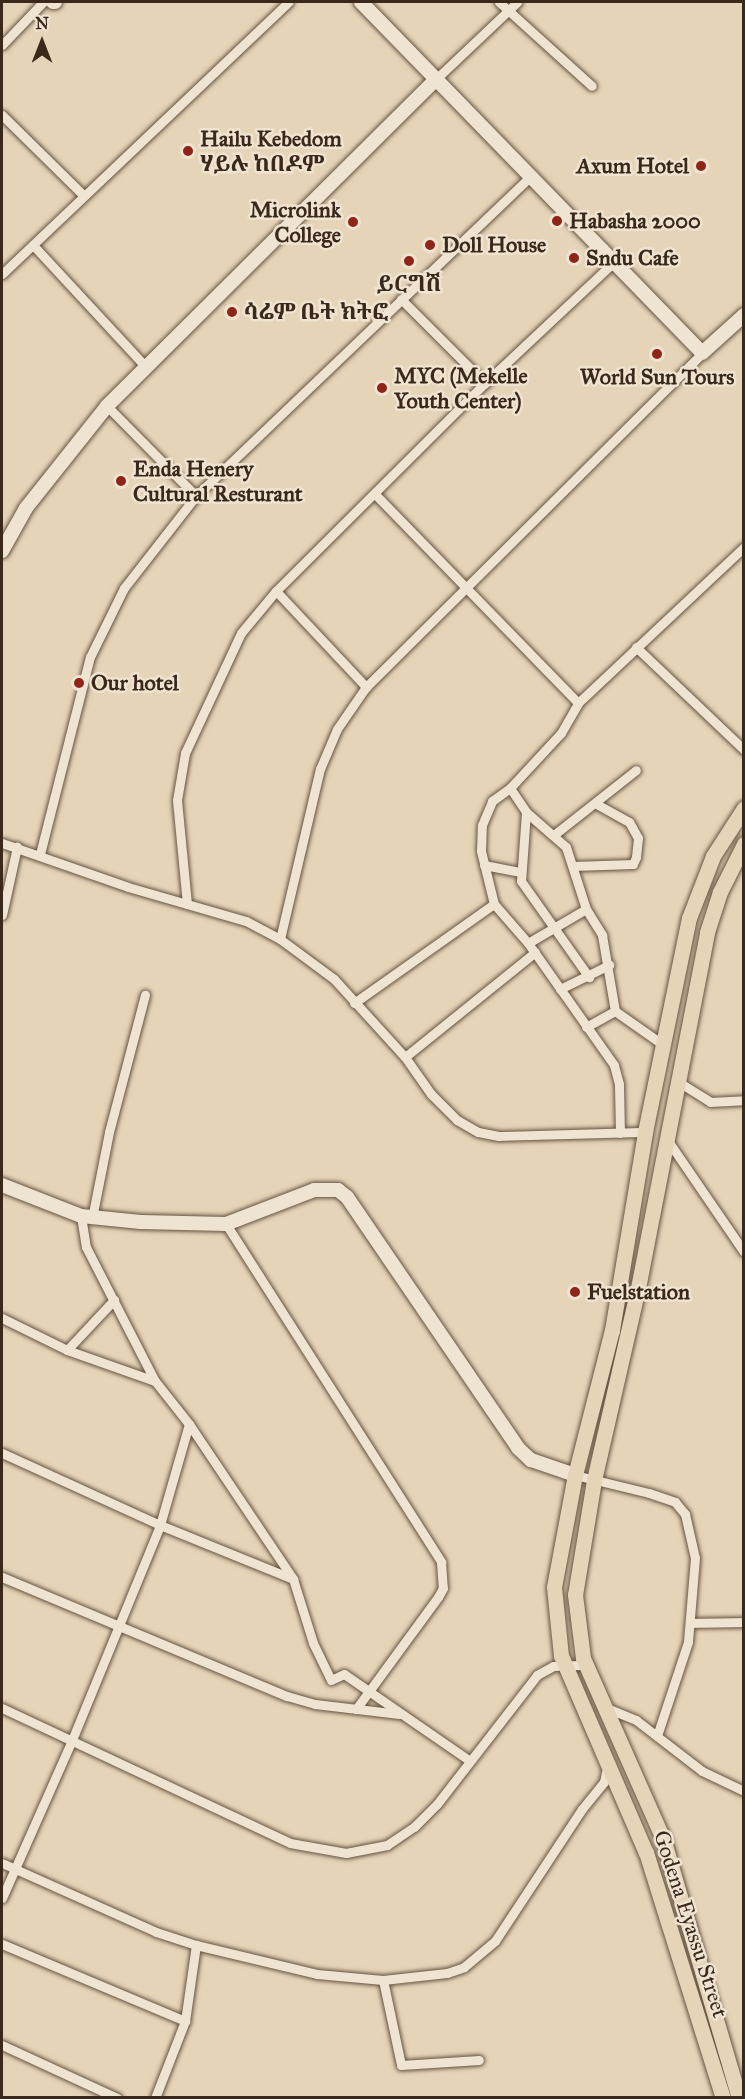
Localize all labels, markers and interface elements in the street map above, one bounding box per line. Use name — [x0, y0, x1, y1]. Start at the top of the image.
north arrow — [12, 12, 72, 72]
text: N — [35, 14, 49, 33]
place label: Hailu Kebedom ሃይሉ ከበዶም — [200, 125, 342, 176]
marker: Hailu Kebedom ሃይሉ ከበዶም — [181, 144, 195, 158]
place label: Axum Hotel — [577, 153, 689, 179]
marker: Axum Hotel — [694, 159, 708, 173]
place label: Microlink College — [250, 196, 341, 248]
place label: Habasha 2000 — [569, 208, 701, 234]
marker: Habasha 2000 — [550, 214, 564, 228]
marker: Microlink College — [346, 215, 360, 229]
place label: Doll House — [442, 232, 546, 258]
marker: Doll House — [423, 238, 437, 252]
place label: Sndu Cafe — [586, 245, 679, 271]
marker: Sndu Cafe — [567, 251, 581, 265]
marker: ይርግሽ — [402, 254, 416, 268]
place label: ይርግሽ — [377, 271, 441, 297]
place label: ሳሬም ቤት ክትፎ — [244, 299, 388, 325]
marker: ሳሬም ቤት ክትፎ — [225, 305, 239, 319]
marker: World Sun Tours — [650, 347, 664, 361]
place label: MYC (Mekelle Youth Center) — [394, 362, 528, 414]
place label: World Sun Tours — [580, 364, 734, 390]
marker: MYC (Mekelle Youth Center) — [375, 381, 389, 395]
place label: Enda Henery Cultural Resturant — [133, 455, 303, 506]
marker: Enda Henery Cultural Resturant — [114, 474, 128, 488]
place label: Our hotel — [91, 670, 179, 696]
marker: Our hotel — [72, 676, 86, 690]
place label: Fuelstation — [587, 1279, 690, 1305]
marker: Fuelstation — [568, 1285, 582, 1299]
street label: Godena Eyassu Street — [648, 1827, 734, 2021]

